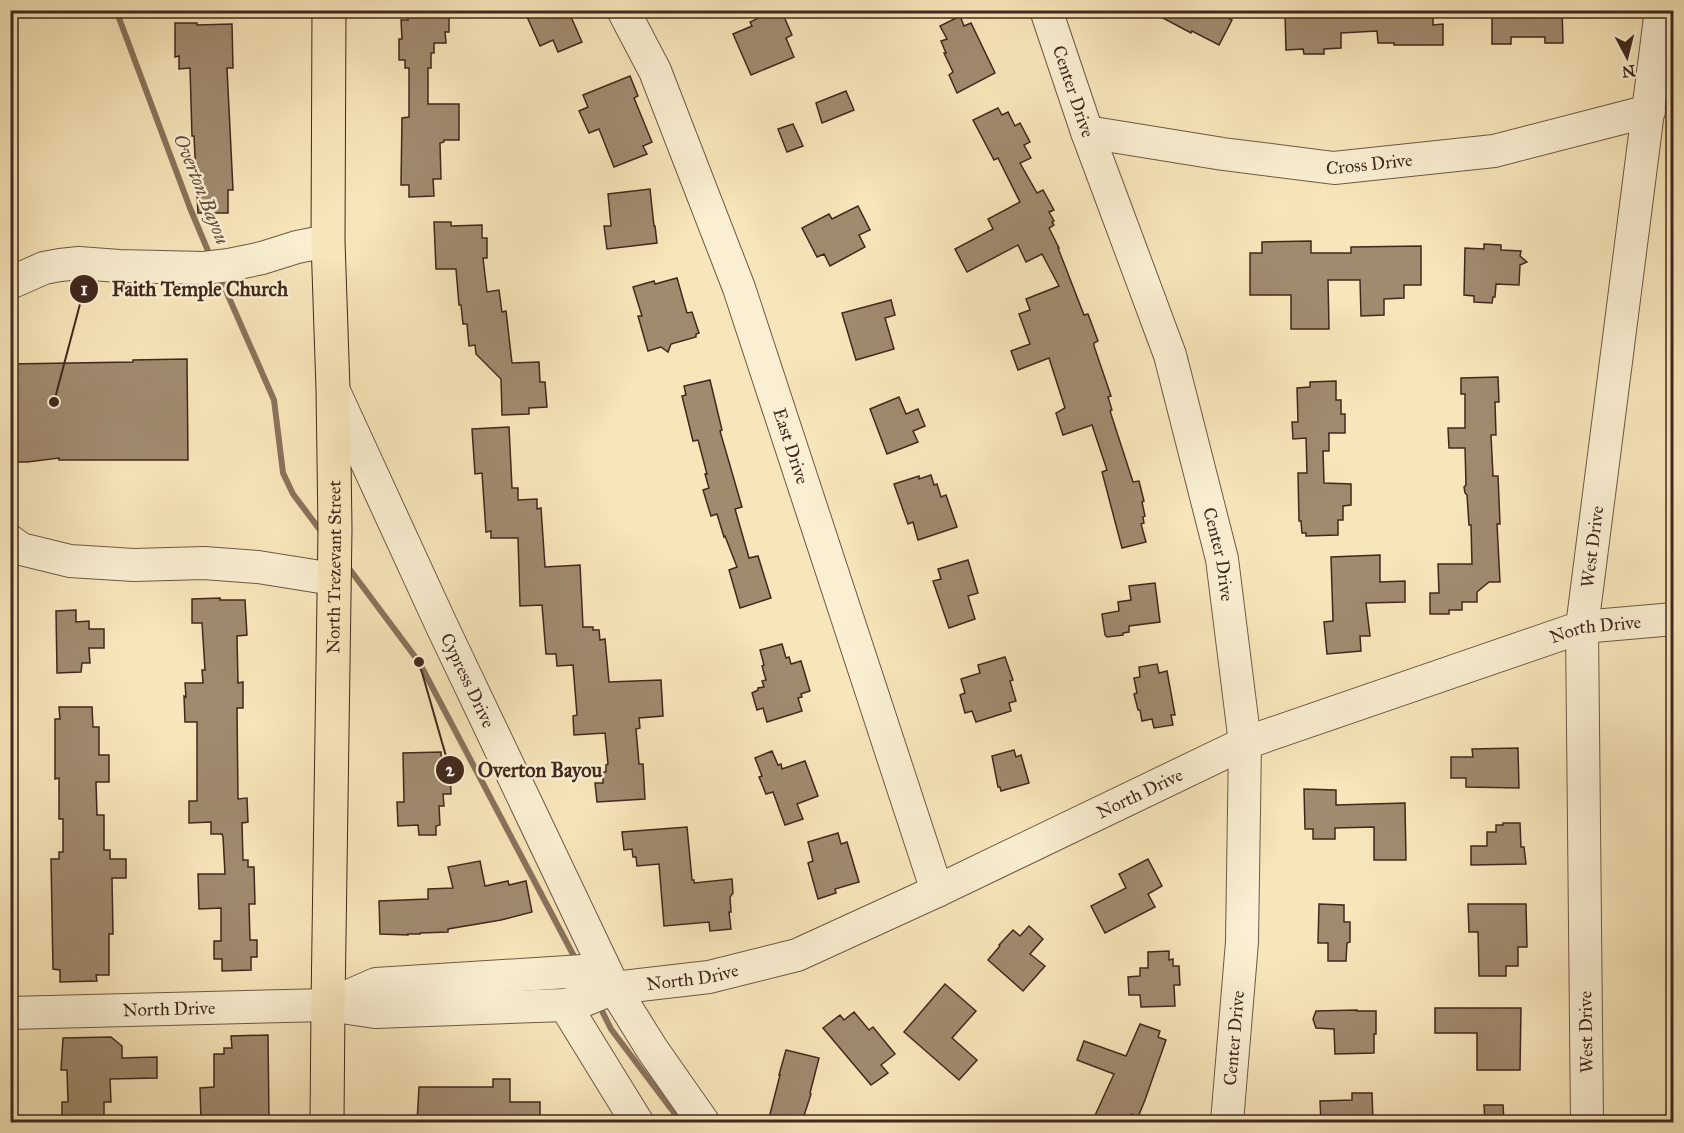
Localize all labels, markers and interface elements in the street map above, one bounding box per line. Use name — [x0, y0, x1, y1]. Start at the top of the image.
north arrow — [1597, 27, 1657, 87]
street label: Center Drive — [1048, 43, 1099, 141]
text: N — [1620, 61, 1637, 82]
water label: Overton Bayou — [169, 130, 235, 248]
street label: Cross Drive — [1325, 149, 1413, 179]
callout: Faith Temple Church — [69, 270, 300, 308]
text: Faith Temple Church — [112, 277, 289, 302]
text: 1 — [80, 278, 88, 300]
street label: East Drive — [768, 405, 814, 487]
street label: North Trezevant Street — [322, 479, 346, 654]
street label: West Drive — [1576, 504, 1608, 589]
street label: Center Drive — [1198, 505, 1238, 603]
street label: North Drive — [1547, 611, 1642, 648]
street label: Cypress Drive — [436, 629, 500, 731]
callout: Overton Bayou — [435, 751, 614, 789]
text: Overton Bayou — [478, 758, 603, 783]
text: 2 — [446, 759, 456, 781]
street label: North Drive — [1093, 764, 1186, 824]
street label: North Drive — [645, 959, 741, 995]
street label: Center Drive — [1219, 989, 1249, 1087]
street label: West Drive — [1574, 991, 1598, 1073]
street label: North Drive — [122, 997, 216, 1021]

